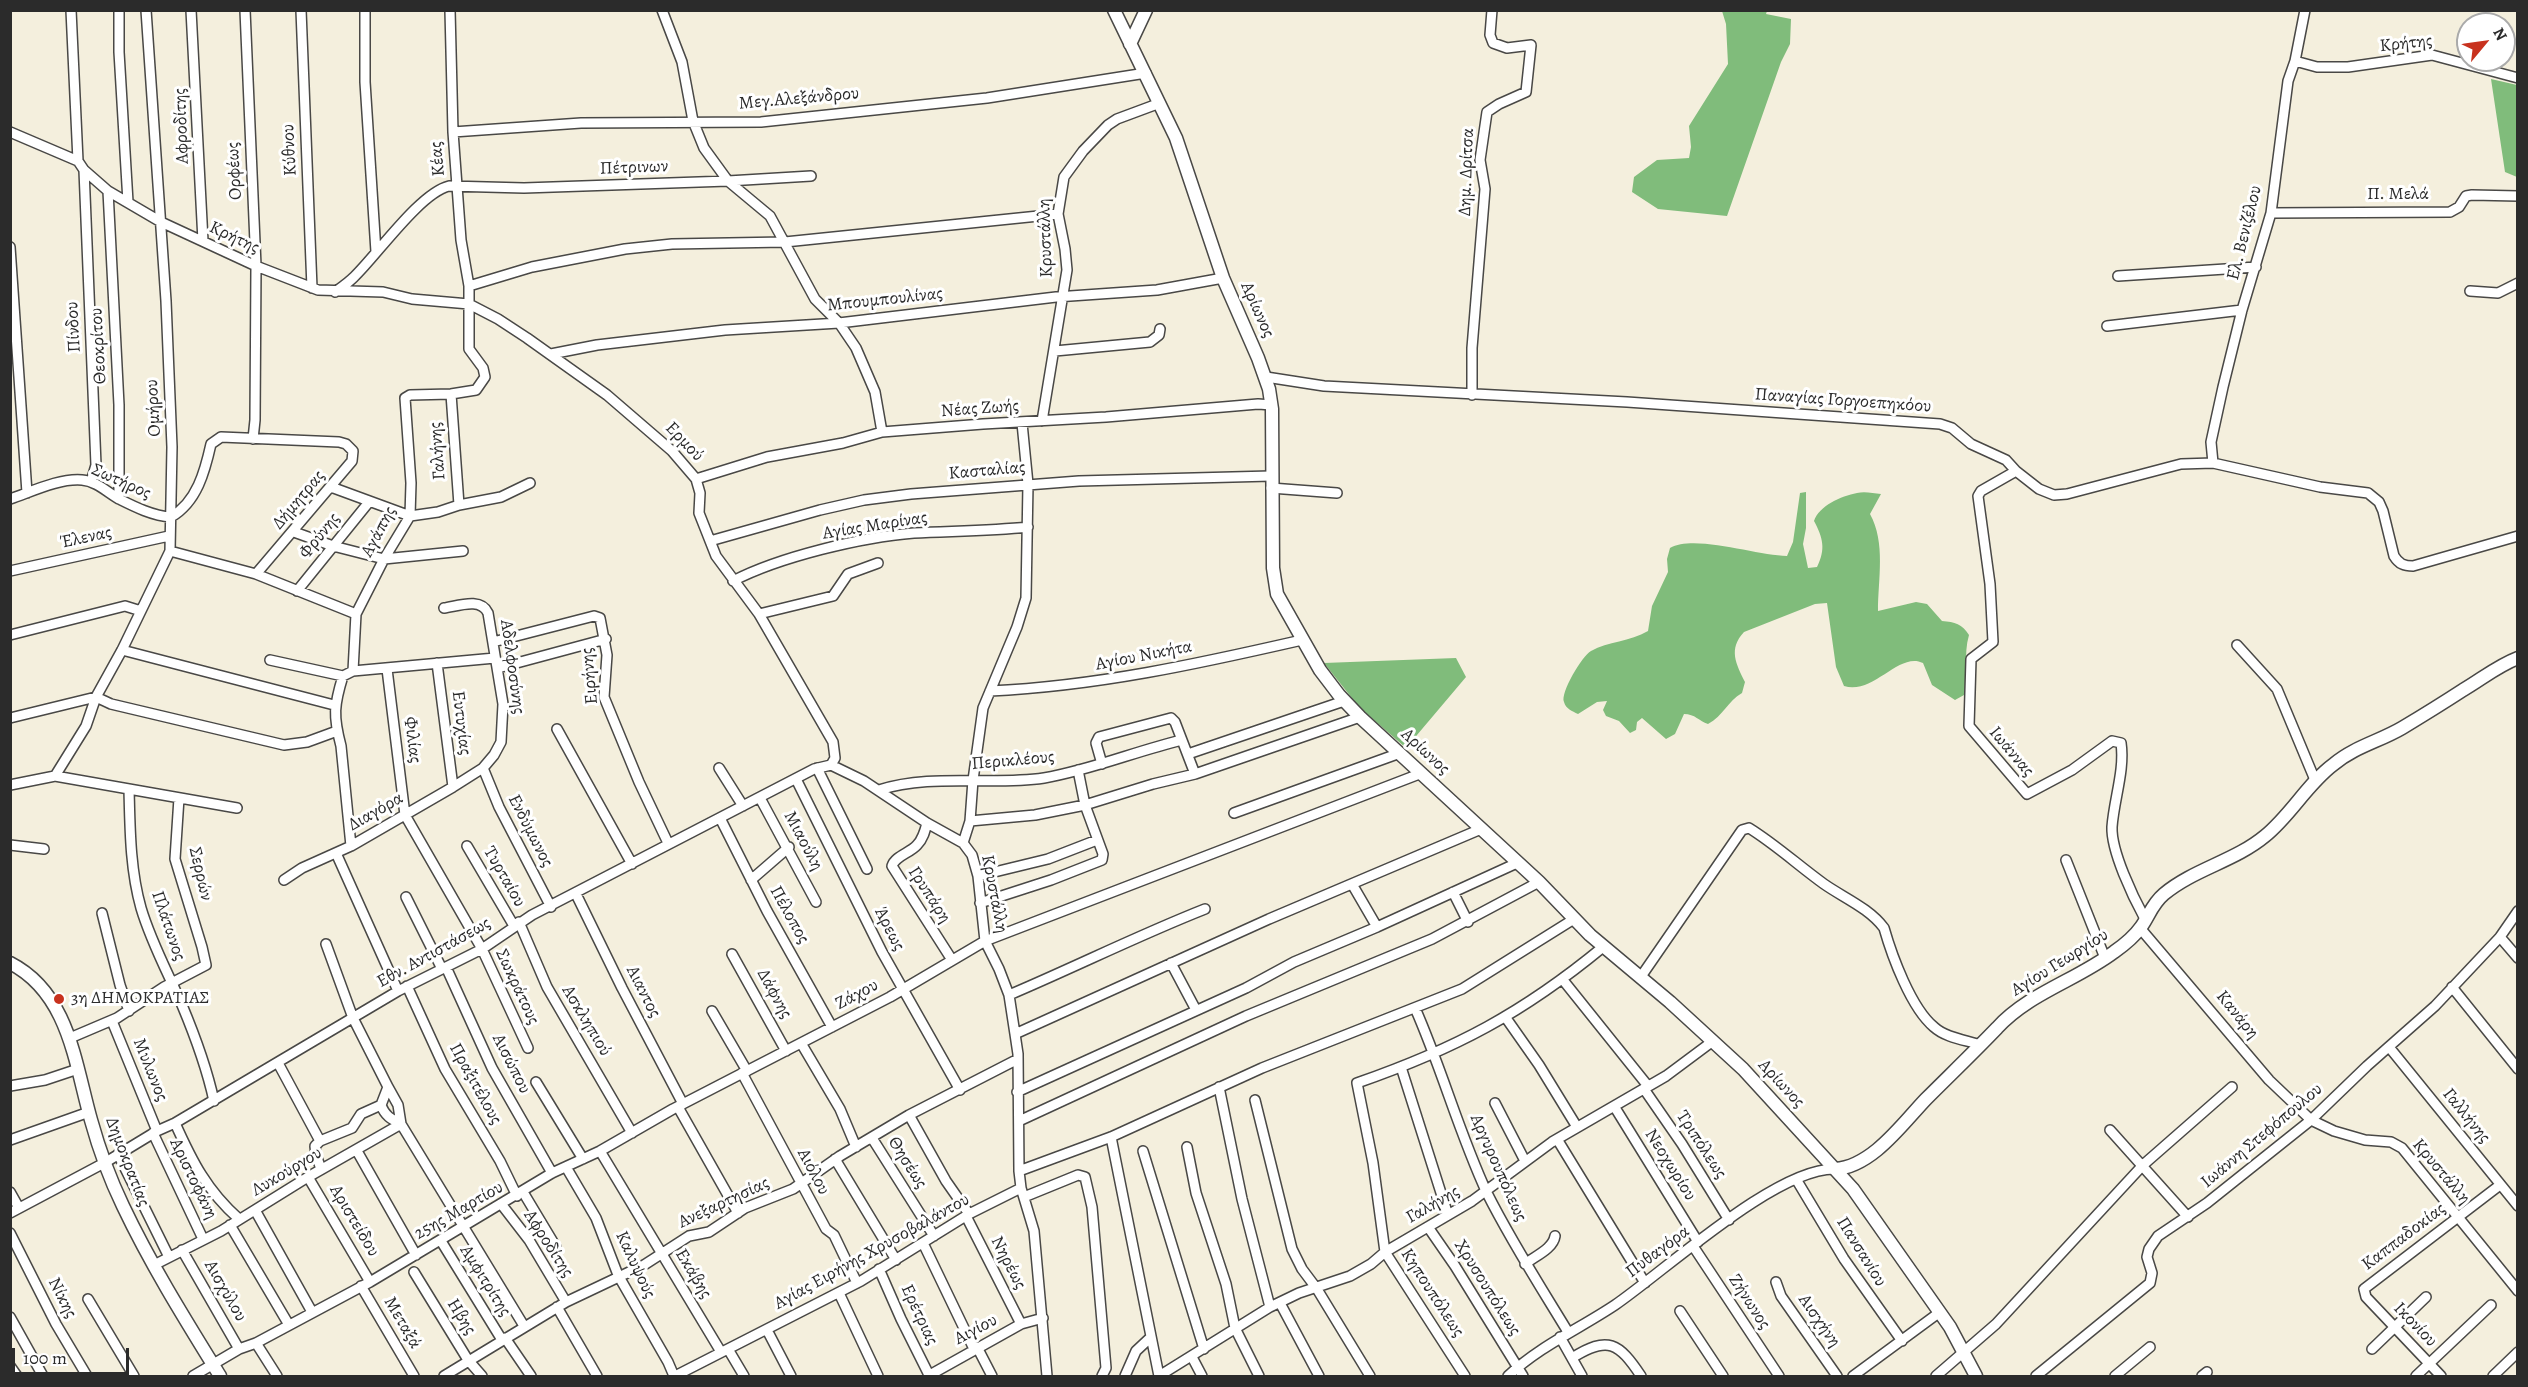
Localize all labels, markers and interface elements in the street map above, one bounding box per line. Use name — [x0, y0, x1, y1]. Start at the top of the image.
north arrow — [2456, 12, 2516, 72]
text: N — [2488, 24, 2512, 45]
street label: Κρήτης — [2379, 30, 2433, 58]
street label: Μεγ.Αλεξάνδρου — [738, 83, 860, 115]
street label: Αφροδίτης — [170, 88, 194, 164]
street label: Κύθνου — [278, 123, 302, 177]
street label: Δημ. Δρίτσα — [1455, 128, 1479, 216]
street label: Ορφέως — [223, 141, 247, 201]
street label: Κέας — [426, 141, 450, 177]
street label: Πέτρινων — [600, 156, 668, 180]
street label: Ελ. Βενιζέλου — [2223, 183, 2267, 283]
street label: Π. Μελά — [2367, 184, 2429, 206]
street label: Κρυστάλλη — [1034, 198, 1058, 278]
street label: Κρήτης — [205, 217, 263, 259]
street label: Αρίωνος — [1235, 279, 1279, 341]
street label: Μπουμπουλίνας — [826, 283, 944, 317]
street label: Πίνδου — [62, 301, 86, 353]
street label: Θεοκρίτου — [86, 307, 112, 385]
street label: Ομήρου — [142, 379, 166, 437]
street label: Παναγίας Γοργοεπηκόου — [1754, 384, 1932, 418]
street label: Νέας Ζωής — [940, 396, 1020, 422]
street label: Ερμού — [660, 418, 708, 466]
street label: Γαλήνης — [425, 421, 451, 481]
street label: Κασταλίας — [948, 457, 1026, 485]
street label: Σωτήρος — [88, 459, 154, 505]
street label: Δήμητρας — [268, 466, 330, 534]
street label: Αγάπης — [357, 503, 401, 561]
street label: Αγίας Μαρίνας — [821, 507, 929, 545]
street label: Φρύνης — [295, 509, 345, 563]
street label: Έλενας — [58, 522, 114, 554]
street label: Αδελφοσύνης — [495, 618, 529, 716]
street label: Αγίου Νικήτα — [1094, 636, 1194, 676]
street label: Ειρήνης — [577, 647, 603, 705]
street label: Ευτυχίας — [446, 690, 476, 756]
street label: Φιλίας — [398, 715, 426, 765]
street label: Ιωάννας — [1984, 722, 2038, 782]
street label: Αρίωνος — [1396, 724, 1454, 780]
street label: Περικλέους — [971, 747, 1055, 775]
street label: Διαγόρα — [345, 788, 407, 836]
street label: Ενδύμωνος — [503, 791, 557, 871]
street label: Μιαούλη — [778, 808, 828, 874]
street label: Τυρταίου — [478, 843, 530, 911]
street label: Σερρών — [183, 845, 217, 903]
street label: Κρυστάλλη — [976, 853, 1012, 935]
street label: Γρυπάρη — [903, 863, 955, 927]
street label: Πέλοπος — [764, 882, 814, 948]
street label: Πλάτωνος — [146, 888, 190, 964]
street label: Άρεως — [869, 903, 909, 955]
street label: Εθν. Αντιστάσεως — [373, 913, 495, 993]
street label: Αγίου Γεωργίου — [2007, 925, 2113, 1001]
street label: Σωκράτους — [490, 946, 544, 1028]
street label: Αιαντος — [621, 962, 665, 1022]
street label: Δάφνης — [752, 965, 796, 1023]
street label: Ζάχου — [832, 975, 882, 1015]
street label: Ασκληπιού — [556, 982, 616, 1060]
street label: Κανάρη — [2211, 986, 2263, 1044]
place label: 3η ΔΗΜΟΚΡΑΤΙΑΣ — [71, 988, 209, 1010]
marker: 3η ΔΗΜΟΚΡΑΤΙΑΣ — [52, 992, 66, 1006]
street label: Αισώπου — [487, 1031, 535, 1097]
street label: Μυλωνος — [128, 1035, 172, 1105]
street label: Πραξιτέλους — [444, 1040, 506, 1128]
street label: Αρίωνος — [1753, 1055, 1809, 1113]
street label: Ιωάννη Στεφόπουλου — [2197, 1079, 2327, 1193]
street label: Γαλλήνης — [2437, 1084, 2495, 1148]
street label: Τριπόλεως — [1671, 1107, 1731, 1183]
street label: Αργυρουπόλεως — [1465, 1111, 1531, 1225]
street label: Δημοκρατίας — [100, 1114, 154, 1210]
street label: Νεοχωρίου — [1639, 1125, 1701, 1205]
street label: Θησέως — [883, 1133, 931, 1193]
street label: Αριστοφάνη — [164, 1135, 222, 1223]
street label: Κρυστάλλη — [2407, 1135, 2475, 1209]
street label: Λυκούργου — [248, 1143, 326, 1201]
street label: Αιόλου — [792, 1145, 834, 1199]
street label: Ανεξαρτησίας — [675, 1173, 773, 1233]
street label: 25ης Μαρτίου — [411, 1177, 507, 1245]
street label: Αριστείδου — [324, 1181, 384, 1261]
street label: Γαλήνης — [1402, 1181, 1464, 1229]
street label: Αγίας Ειρήνης Χρυσοβαλάντου — [771, 1189, 973, 1315]
street label: Καππαδοκίας — [2358, 1198, 2450, 1276]
street label: Αφροδίτης — [518, 1206, 578, 1282]
street label: Πανσανίου — [1831, 1213, 1891, 1291]
street label: Πυθαγόρα — [1622, 1221, 1694, 1283]
street label: Καλυψούς — [610, 1228, 660, 1302]
street label: Νηρέως — [985, 1233, 1031, 1293]
street label: Χρυσουπόλεως — [1449, 1236, 1525, 1340]
street label: Αμφιτρίτης — [455, 1241, 515, 1321]
street label: Εκάβης — [670, 1245, 716, 1303]
street label: Κηπουπόλεως — [1395, 1245, 1469, 1341]
street label: Αισχύλου — [199, 1257, 251, 1325]
street label: Ζήνωνος — [1723, 1270, 1775, 1334]
street label: Νίκης — [43, 1274, 81, 1322]
street label: Ερέτριας — [896, 1281, 942, 1349]
street label: Αισχήνη — [1793, 1290, 1845, 1352]
street label: Μεταξά — [379, 1293, 425, 1353]
street label: Ηβης — [442, 1295, 480, 1339]
street label: Ικονίου — [2389, 1298, 2441, 1352]
street label: Αιγίου — [951, 1310, 1001, 1350]
scale bar — [15, 1336, 132, 1374]
text: 100 m — [23, 1346, 67, 1370]

